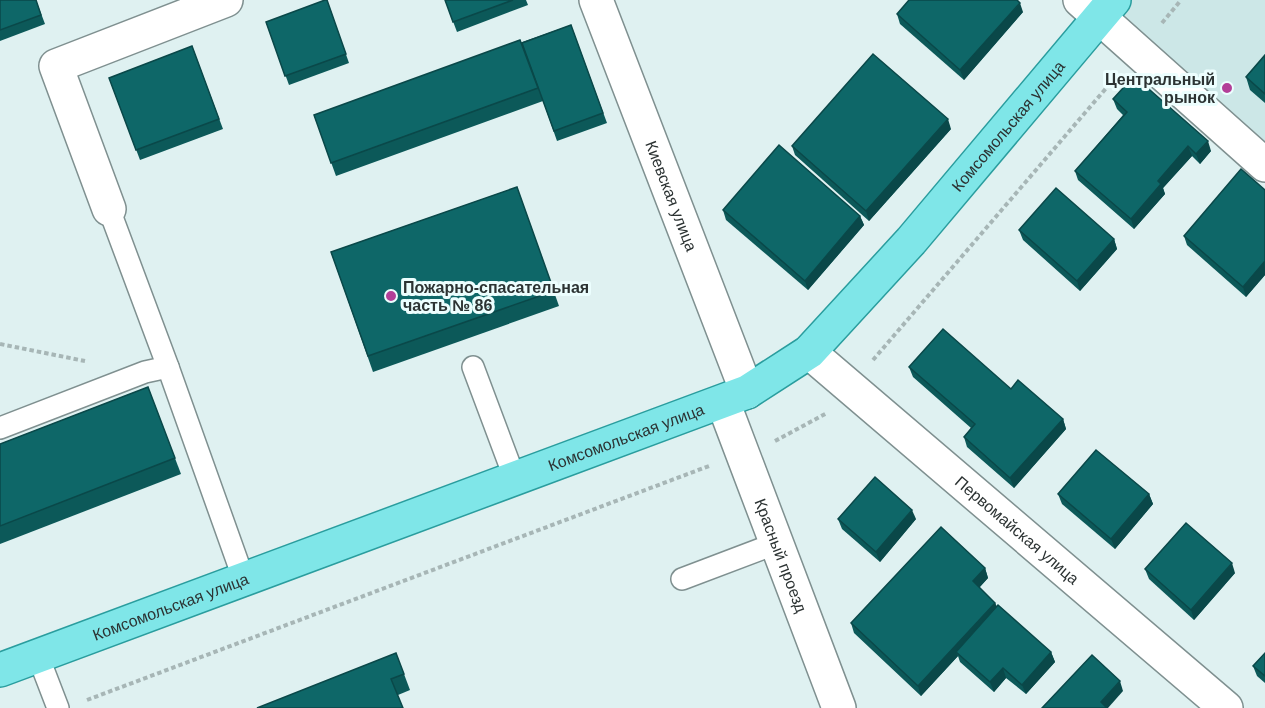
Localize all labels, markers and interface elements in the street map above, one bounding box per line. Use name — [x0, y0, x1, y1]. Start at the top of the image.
street label: Комсомольская улица — [948, 57, 1068, 195]
place label: Центральный рынок — [1105, 71, 1216, 106]
marker: Центральный рынок — [1220, 81, 1234, 95]
street label: Киевская улица — [643, 138, 700, 254]
place label: Пожарно-спасательная часть № 86 — [403, 279, 589, 314]
marker: Пожарно-спасательная часть № 86 — [384, 289, 398, 303]
street label: Комсомольская улица — [546, 400, 706, 474]
street label: Первомайская улица — [952, 473, 1083, 587]
street label: Красный проезд — [752, 496, 811, 615]
street label: Комсомольская улица — [90, 570, 251, 643]

